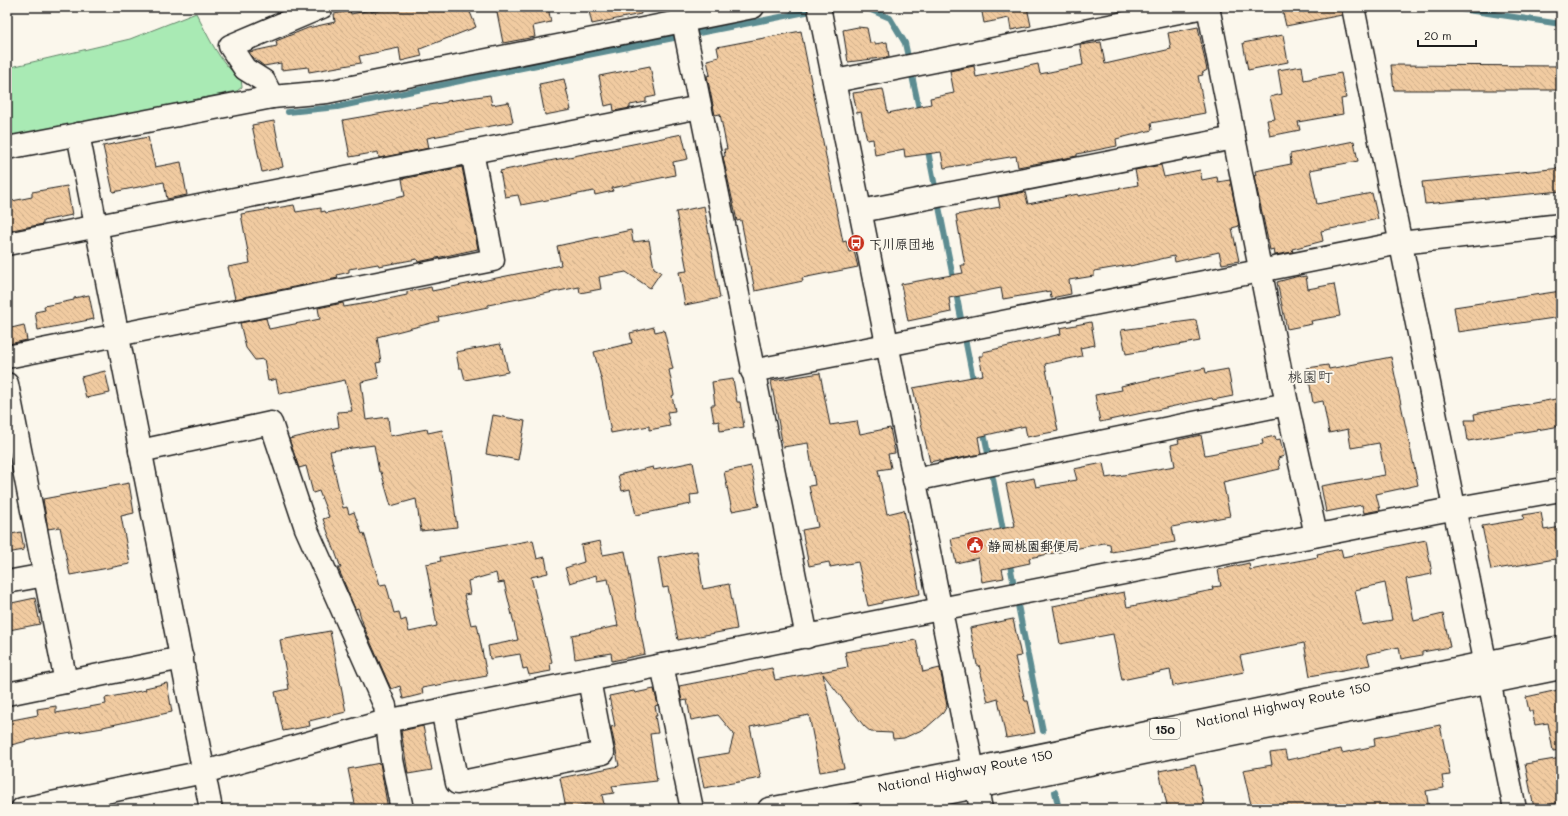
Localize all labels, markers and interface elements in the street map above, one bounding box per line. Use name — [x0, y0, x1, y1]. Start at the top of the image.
scale bar — [1418, 22, 1476, 48]
text: 20 m — [1424, 27, 1452, 43]
bus stop icon: 下川原団地 — [846, 233, 866, 253]
place label: 下川原団地 — [869, 235, 934, 252]
district label: 桃園町 — [1287, 366, 1333, 386]
public building icon: 静岡桃園郵便局 — [965, 535, 985, 555]
place label: 静岡桃園郵便局 — [988, 537, 1079, 554]
street label: National Highway Route 150 — [1194, 677, 1372, 731]
road number: 150 — [1150, 719, 1180, 739]
street label: National Highway Route 150 — [876, 745, 1054, 795]

